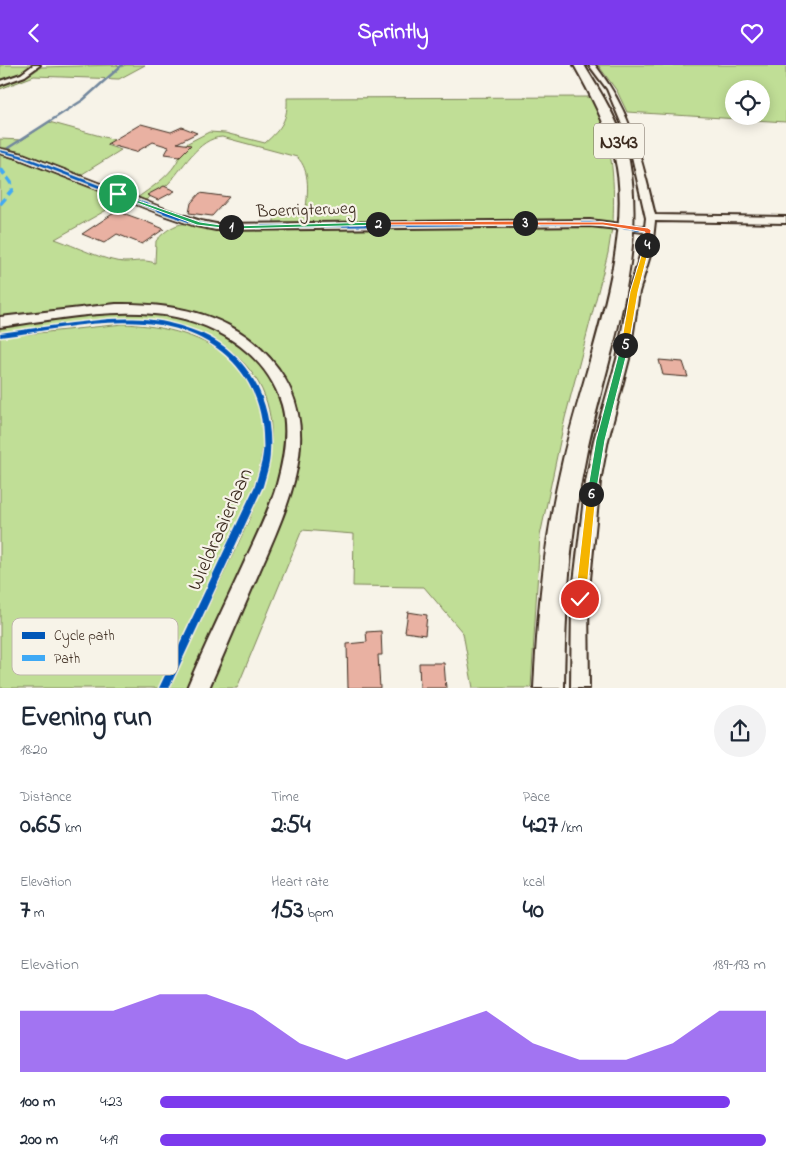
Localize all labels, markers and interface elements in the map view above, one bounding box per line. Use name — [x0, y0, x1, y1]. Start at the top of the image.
text: Sprintly — [357, 17, 429, 49]
icon: back — [20, 19, 48, 47]
icon: heart — [738, 19, 766, 47]
map controls — [725, 80, 770, 125]
button: locate — [725, 80, 770, 125]
road number: N343 — [594, 123, 644, 159]
pin — [97, 173, 139, 215]
icon: arrive — [104, 180, 132, 208]
street label: Boerrigterweg — [255, 196, 356, 227]
pin: 2 — [366, 211, 390, 237]
pin: 3 — [512, 211, 538, 235]
text: 3 — [523, 213, 528, 234]
text: 2 — [375, 214, 382, 235]
pin: 1 — [218, 215, 244, 239]
text: 1 — [229, 217, 234, 238]
pin: 4 — [634, 233, 660, 257]
text: 4 — [645, 235, 650, 256]
pin: 5 — [612, 333, 638, 357]
text: 5 — [621, 335, 630, 356]
street label: Wieldraaierlaan — [180, 464, 261, 596]
pin: 6 — [578, 481, 604, 507]
text: 6 — [588, 484, 595, 505]
pin — [559, 578, 601, 620]
icon: check — [566, 585, 594, 613]
legend — [12, 618, 178, 675]
text: Cycle path — [54, 626, 115, 648]
text: Path — [54, 649, 80, 670]
text: Evening run — [20, 698, 152, 739]
button: share — [714, 705, 766, 757]
text: 18:20 — [20, 738, 47, 762]
text: Distance — [20, 787, 72, 808]
text: Time — [271, 787, 299, 808]
text: Pace — [523, 787, 550, 808]
text: 0.65 — [20, 808, 61, 844]
text: 2:54 — [271, 808, 310, 844]
text: 4:27 — [523, 808, 558, 844]
text: km — [61, 818, 82, 839]
text: /km — [558, 818, 583, 839]
text: Elevation — [20, 872, 71, 893]
text: Heart rate — [271, 872, 329, 893]
text: kcal — [523, 872, 545, 893]
text: 7 — [20, 893, 30, 929]
text: 153 — [271, 893, 304, 929]
text: 40 — [523, 893, 544, 929]
text: m — [30, 903, 45, 924]
text: bpm — [304, 903, 333, 924]
text: Elevation — [20, 953, 79, 977]
text: 189–193 m — [713, 953, 766, 977]
text: 100 m — [20, 1090, 55, 1114]
text: 4:23 — [100, 1090, 123, 1114]
text: 200 m — [20, 1128, 58, 1152]
text: 4:19 — [100, 1128, 118, 1152]

